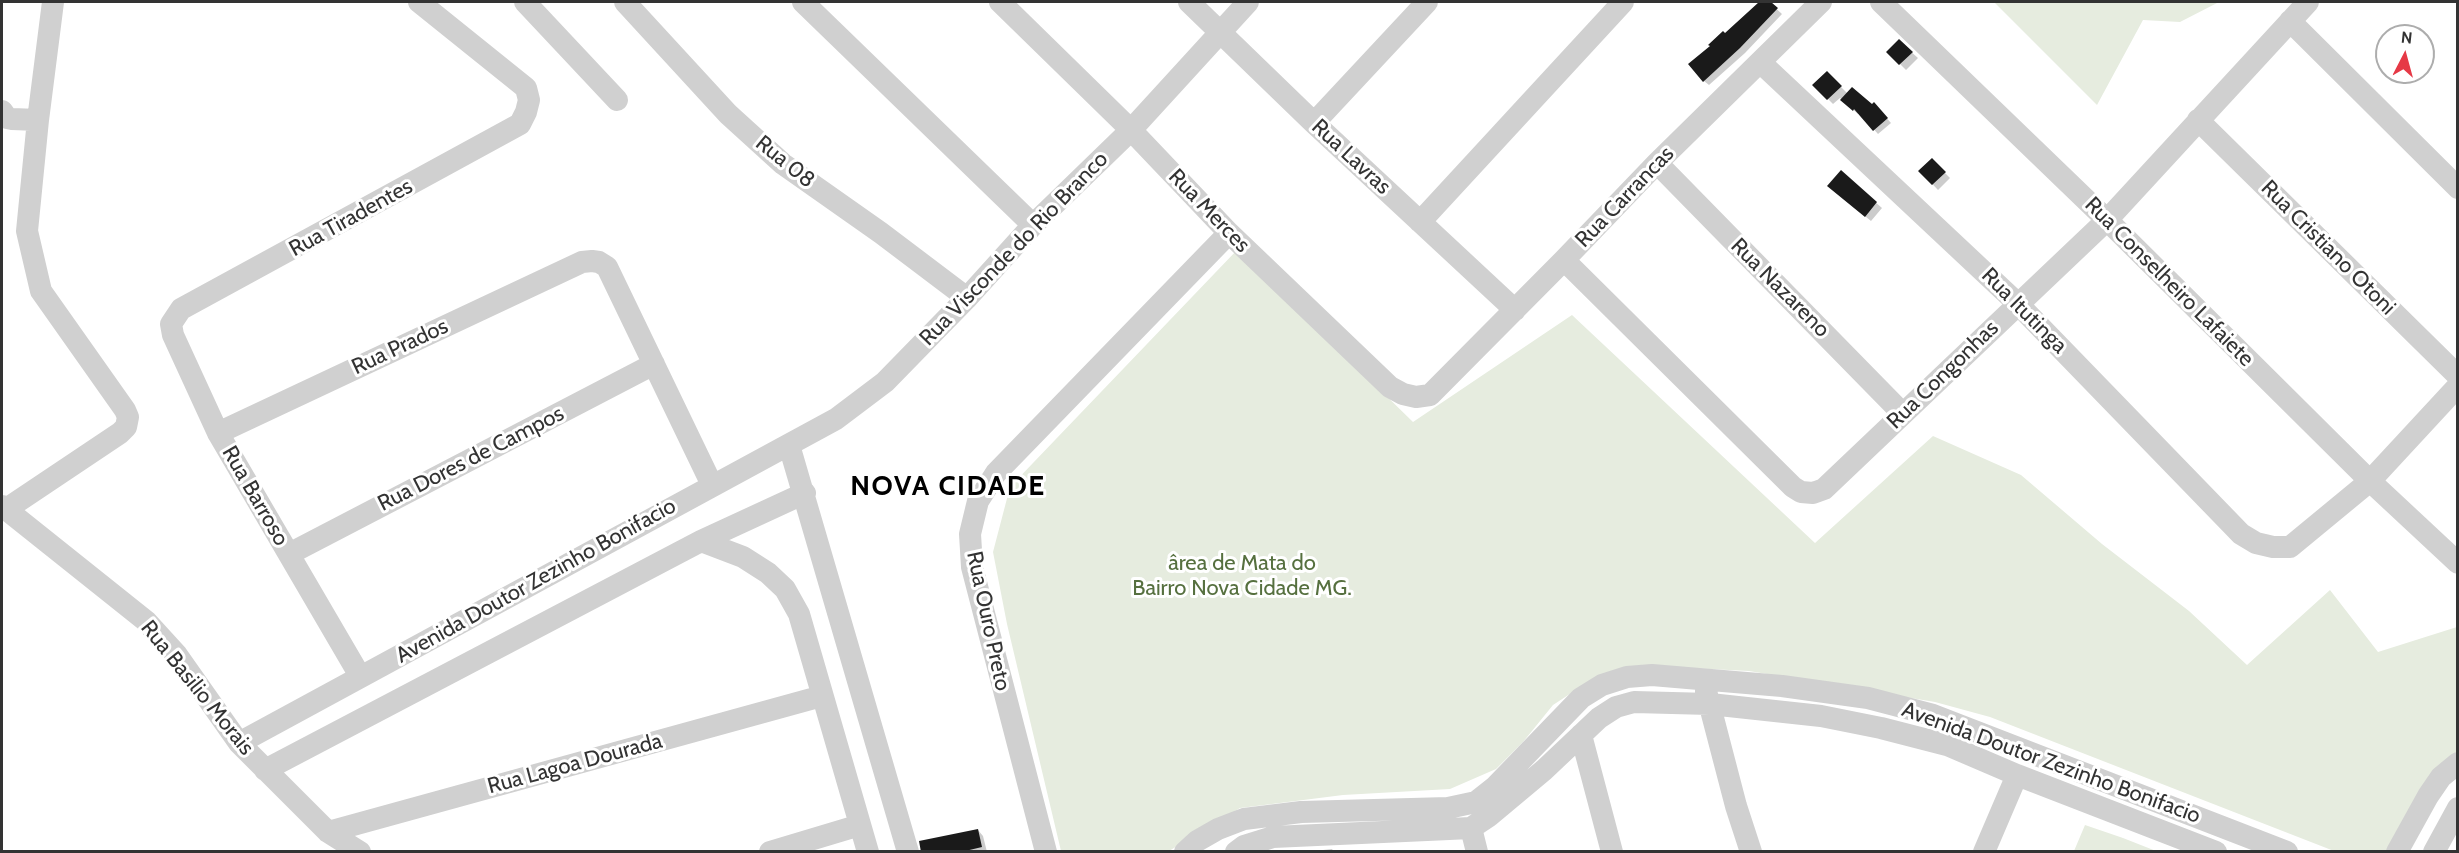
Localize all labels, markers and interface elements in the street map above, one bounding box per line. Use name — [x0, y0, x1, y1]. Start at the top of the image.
north arrow — [2375, 24, 2435, 84]
text: N — [2400, 28, 2413, 48]
street label: Rua Lavras — [1306, 114, 1396, 200]
street label: Rua 08 — [750, 130, 820, 194]
street label: Rua Carrancas — [1570, 141, 1680, 253]
street label: Rua Visconde do Rio Branco — [914, 146, 1114, 352]
street label: Rua Merces — [1163, 164, 1255, 258]
street label: Rua Tiradentes — [285, 173, 417, 263]
street label: Rua Cristiano Otoni — [2255, 175, 2401, 321]
street label: Rua Conselheiro Lafaiete — [2079, 192, 2259, 372]
street label: Rua Nazareno — [1725, 233, 1835, 343]
street label: Rua Itutinga — [1976, 263, 2072, 359]
street label: Rua Prados — [348, 313, 452, 381]
street label: Rua Congonhas — [1882, 315, 2004, 435]
street label: Rua Dores de Campos — [374, 401, 568, 517]
street label: Rua Barroso — [216, 441, 294, 551]
district label: NOVA CIDADE — [850, 470, 1046, 504]
street label: Avenida Doutor Zezinho Bonifacio — [391, 493, 681, 669]
street label: Rua Ouro Preto — [960, 549, 1016, 693]
park label: ârea de Mata do Bairro Nova Cidade MG. — [1132, 551, 1352, 602]
street label: Rua Basilio Morais — [135, 615, 259, 761]
street label: Avenida Doutor Zezinho Bonifacio — [1898, 697, 2204, 829]
street label: Rua Lagoa Dourada — [485, 728, 665, 800]

